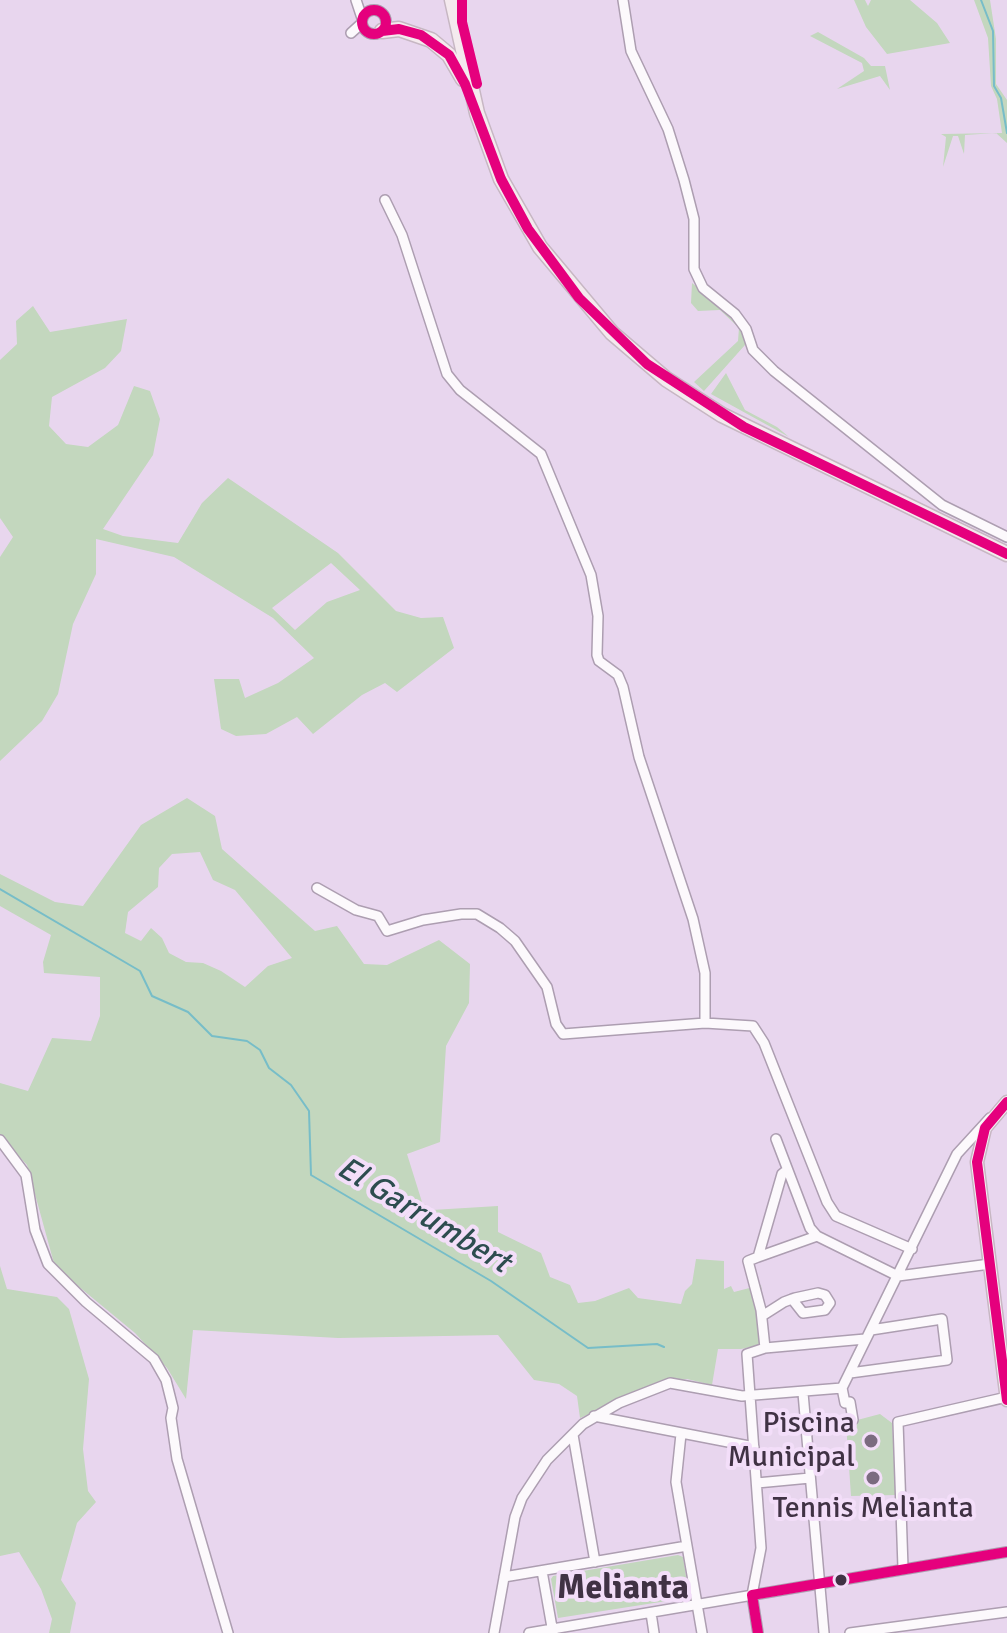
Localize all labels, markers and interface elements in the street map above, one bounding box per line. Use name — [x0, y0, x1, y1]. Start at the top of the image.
water label: El Garrumbert — [330, 1149, 516, 1283]
place label: Piscina Municipal — [727, 1406, 855, 1476]
marker: Piscina Municipal — [862, 1432, 880, 1450]
marker: Tennis Melianta — [864, 1469, 882, 1487]
place label: Tennis Melianta — [772, 1491, 974, 1527]
district label: Melianta — [557, 1569, 689, 1609]
unlabelled marker — [833, 1572, 849, 1588]

